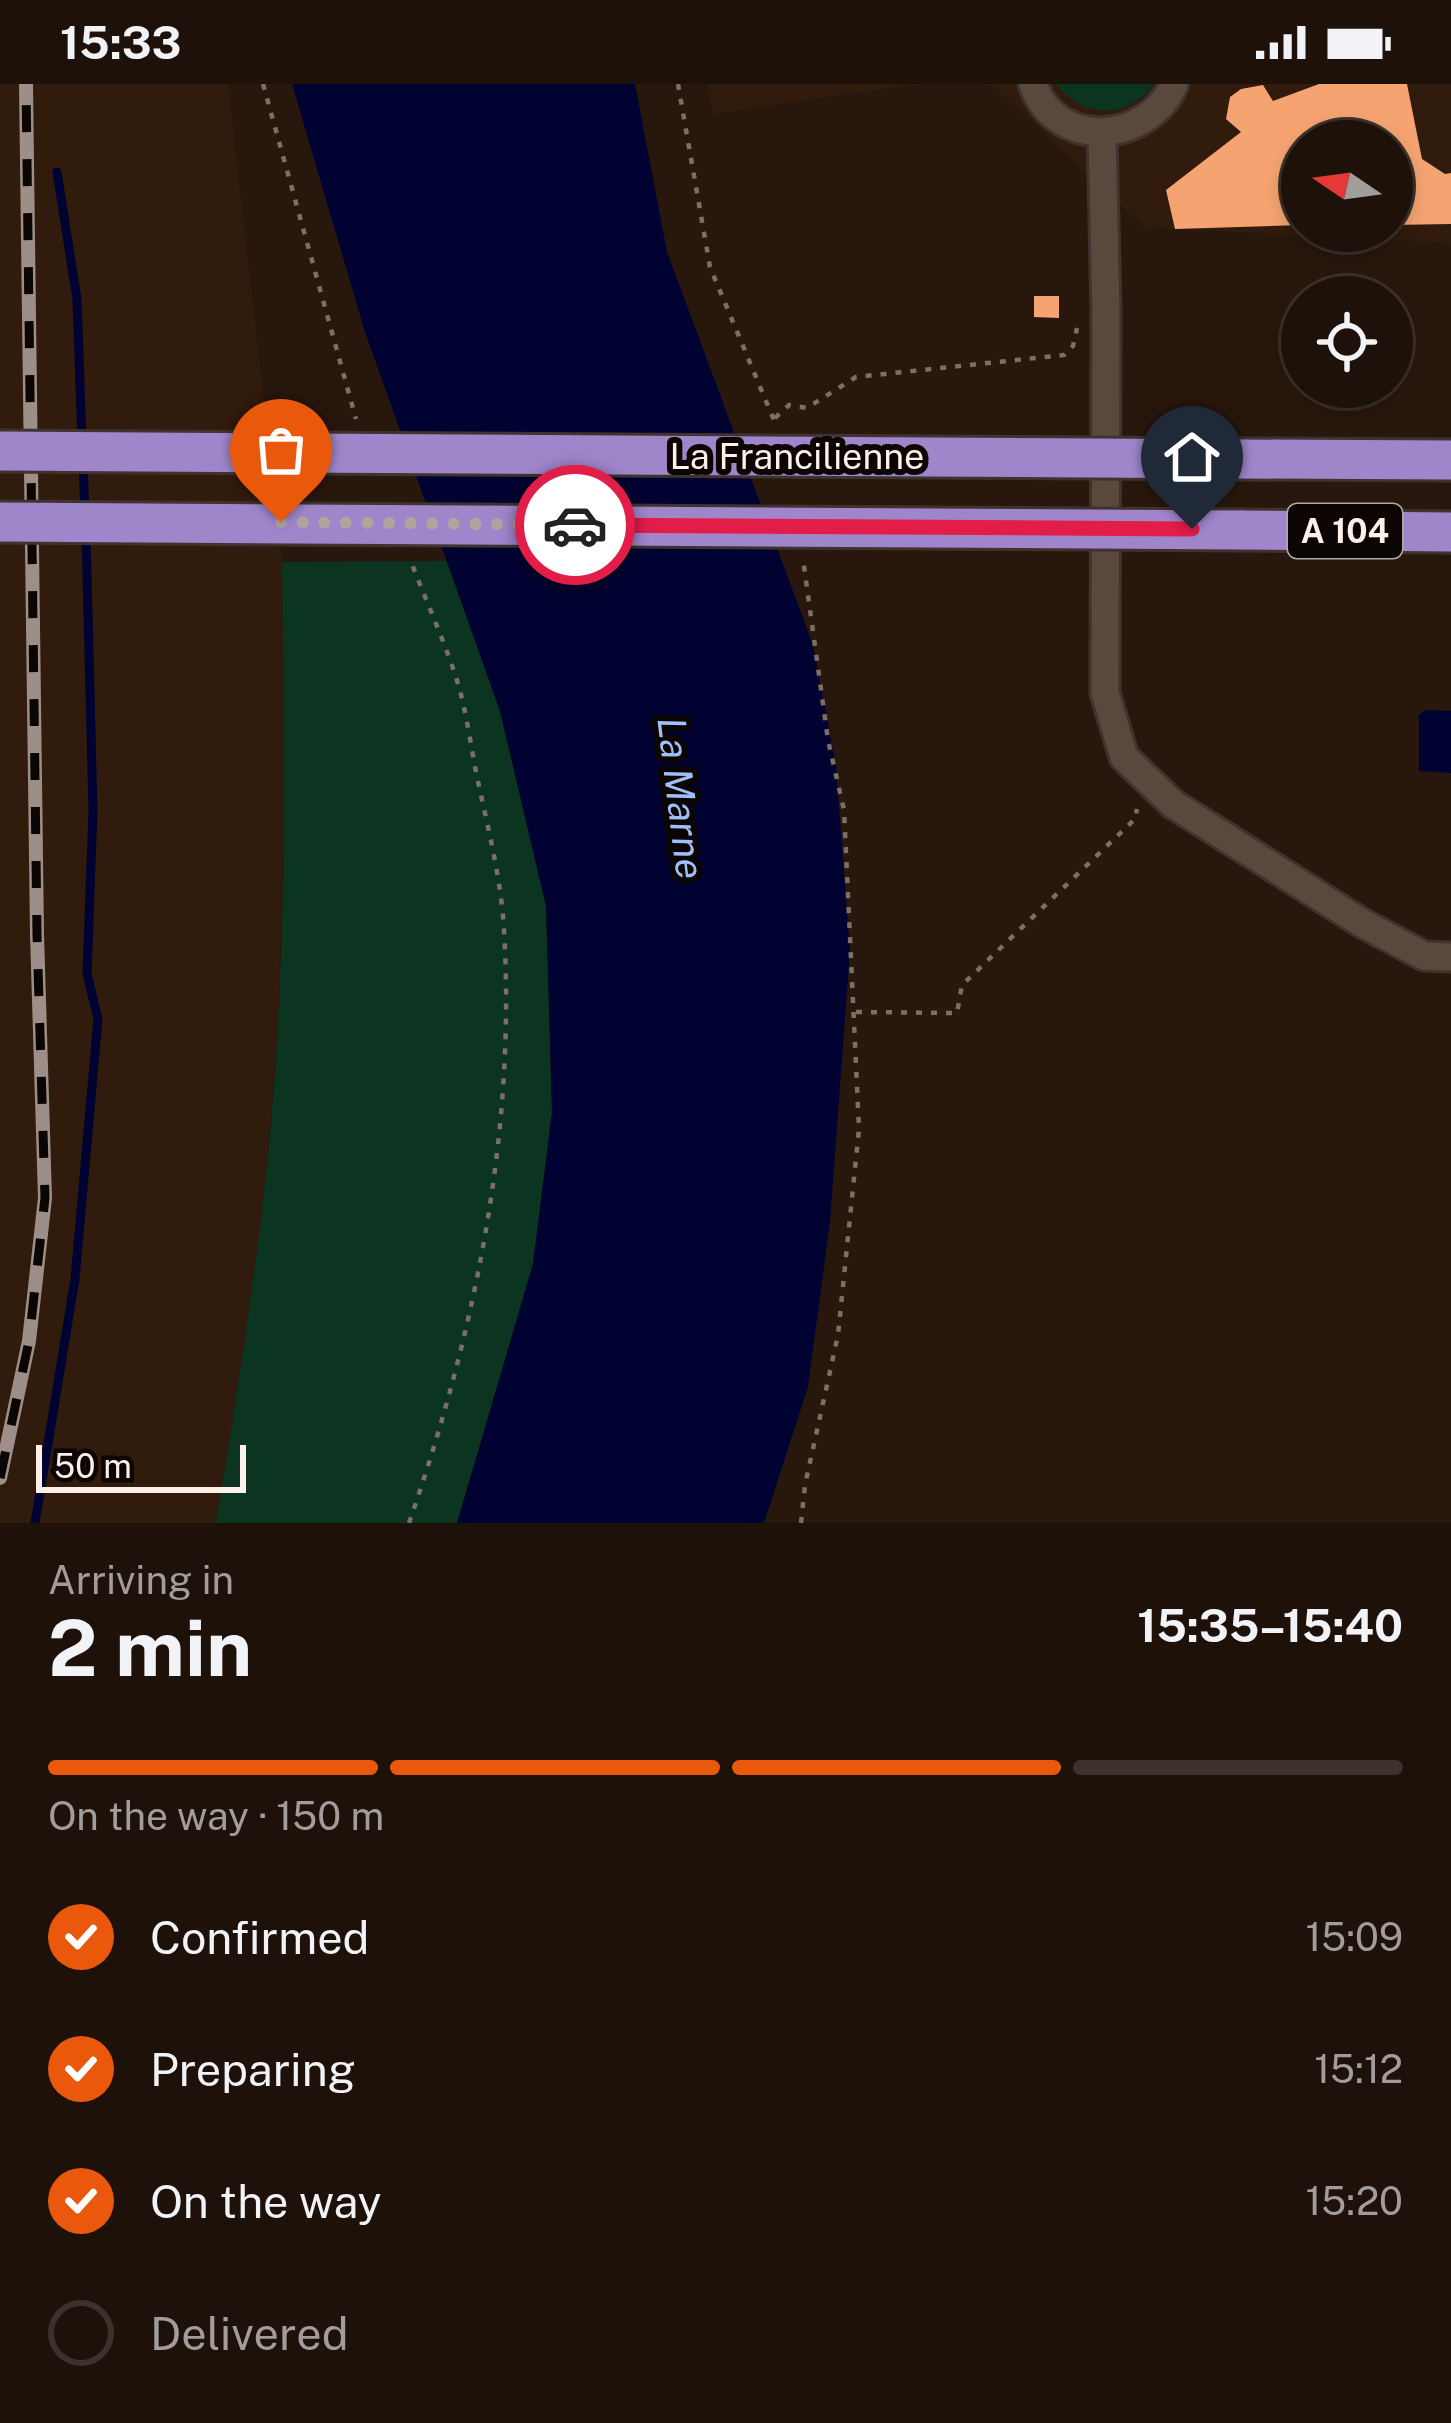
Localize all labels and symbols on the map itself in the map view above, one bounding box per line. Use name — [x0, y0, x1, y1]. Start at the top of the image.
north arrow — [1281, 120, 1413, 252]
pin — [230, 399, 332, 522]
pin — [1141, 406, 1243, 529]
street label: La Francilienne — [670, 435, 924, 477]
courier — [515, 465, 635, 585]
road number: A 104 — [1288, 504, 1402, 558]
water label: La Marne — [648, 714, 714, 882]
scale bar — [36, 1439, 246, 1492]

